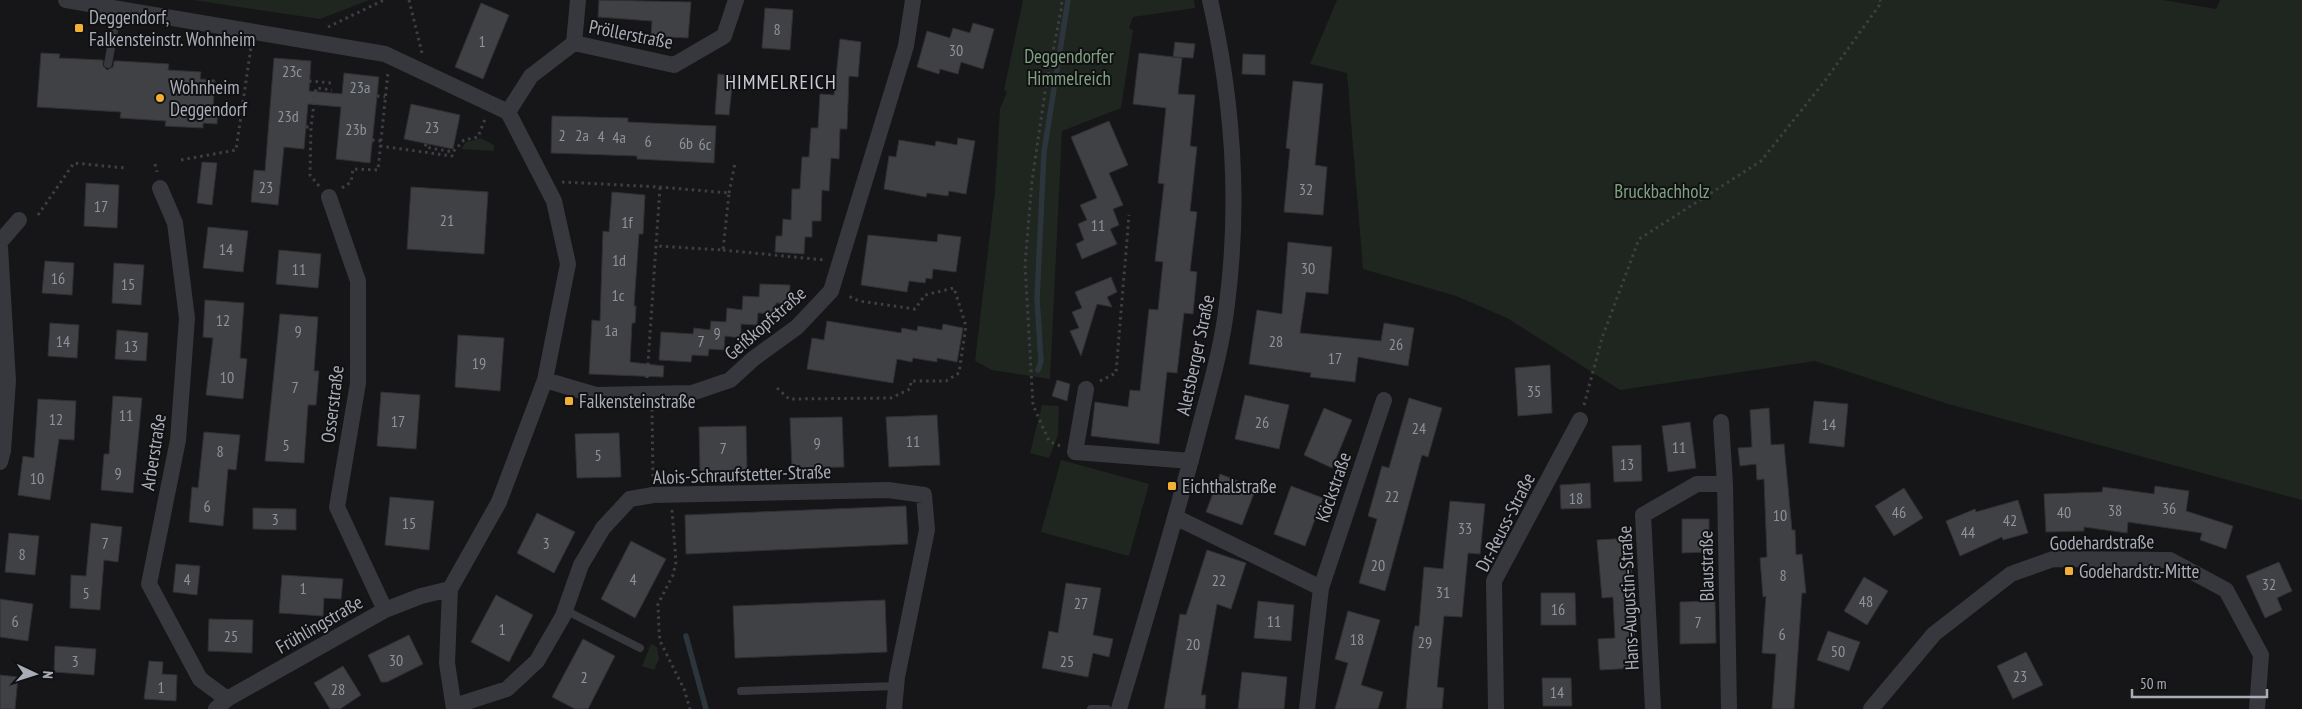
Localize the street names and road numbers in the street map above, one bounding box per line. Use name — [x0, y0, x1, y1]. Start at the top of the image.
street label: Pröllerstraße — [587, 14, 675, 54]
street label: Geißkopfstraße — [719, 281, 811, 365]
street label: Aletsberger Straße — [1170, 292, 1220, 418]
street label: Osserstraße — [315, 364, 349, 444]
street label: Arberstraße — [135, 412, 171, 492]
street label: Köckstraße — [1310, 449, 1356, 525]
street label: Alois-Schraufstetter-Straße — [652, 459, 832, 489]
street label: Dr.-Reuss-Straße — [1470, 469, 1540, 575]
street label: Hans-Augustin-Straße — [1612, 525, 1644, 671]
street label: Godehardstraße — [2049, 529, 2155, 555]
street label: Blaustraße — [1693, 530, 1719, 602]
street label: Frühlingstraße — [271, 589, 367, 658]

